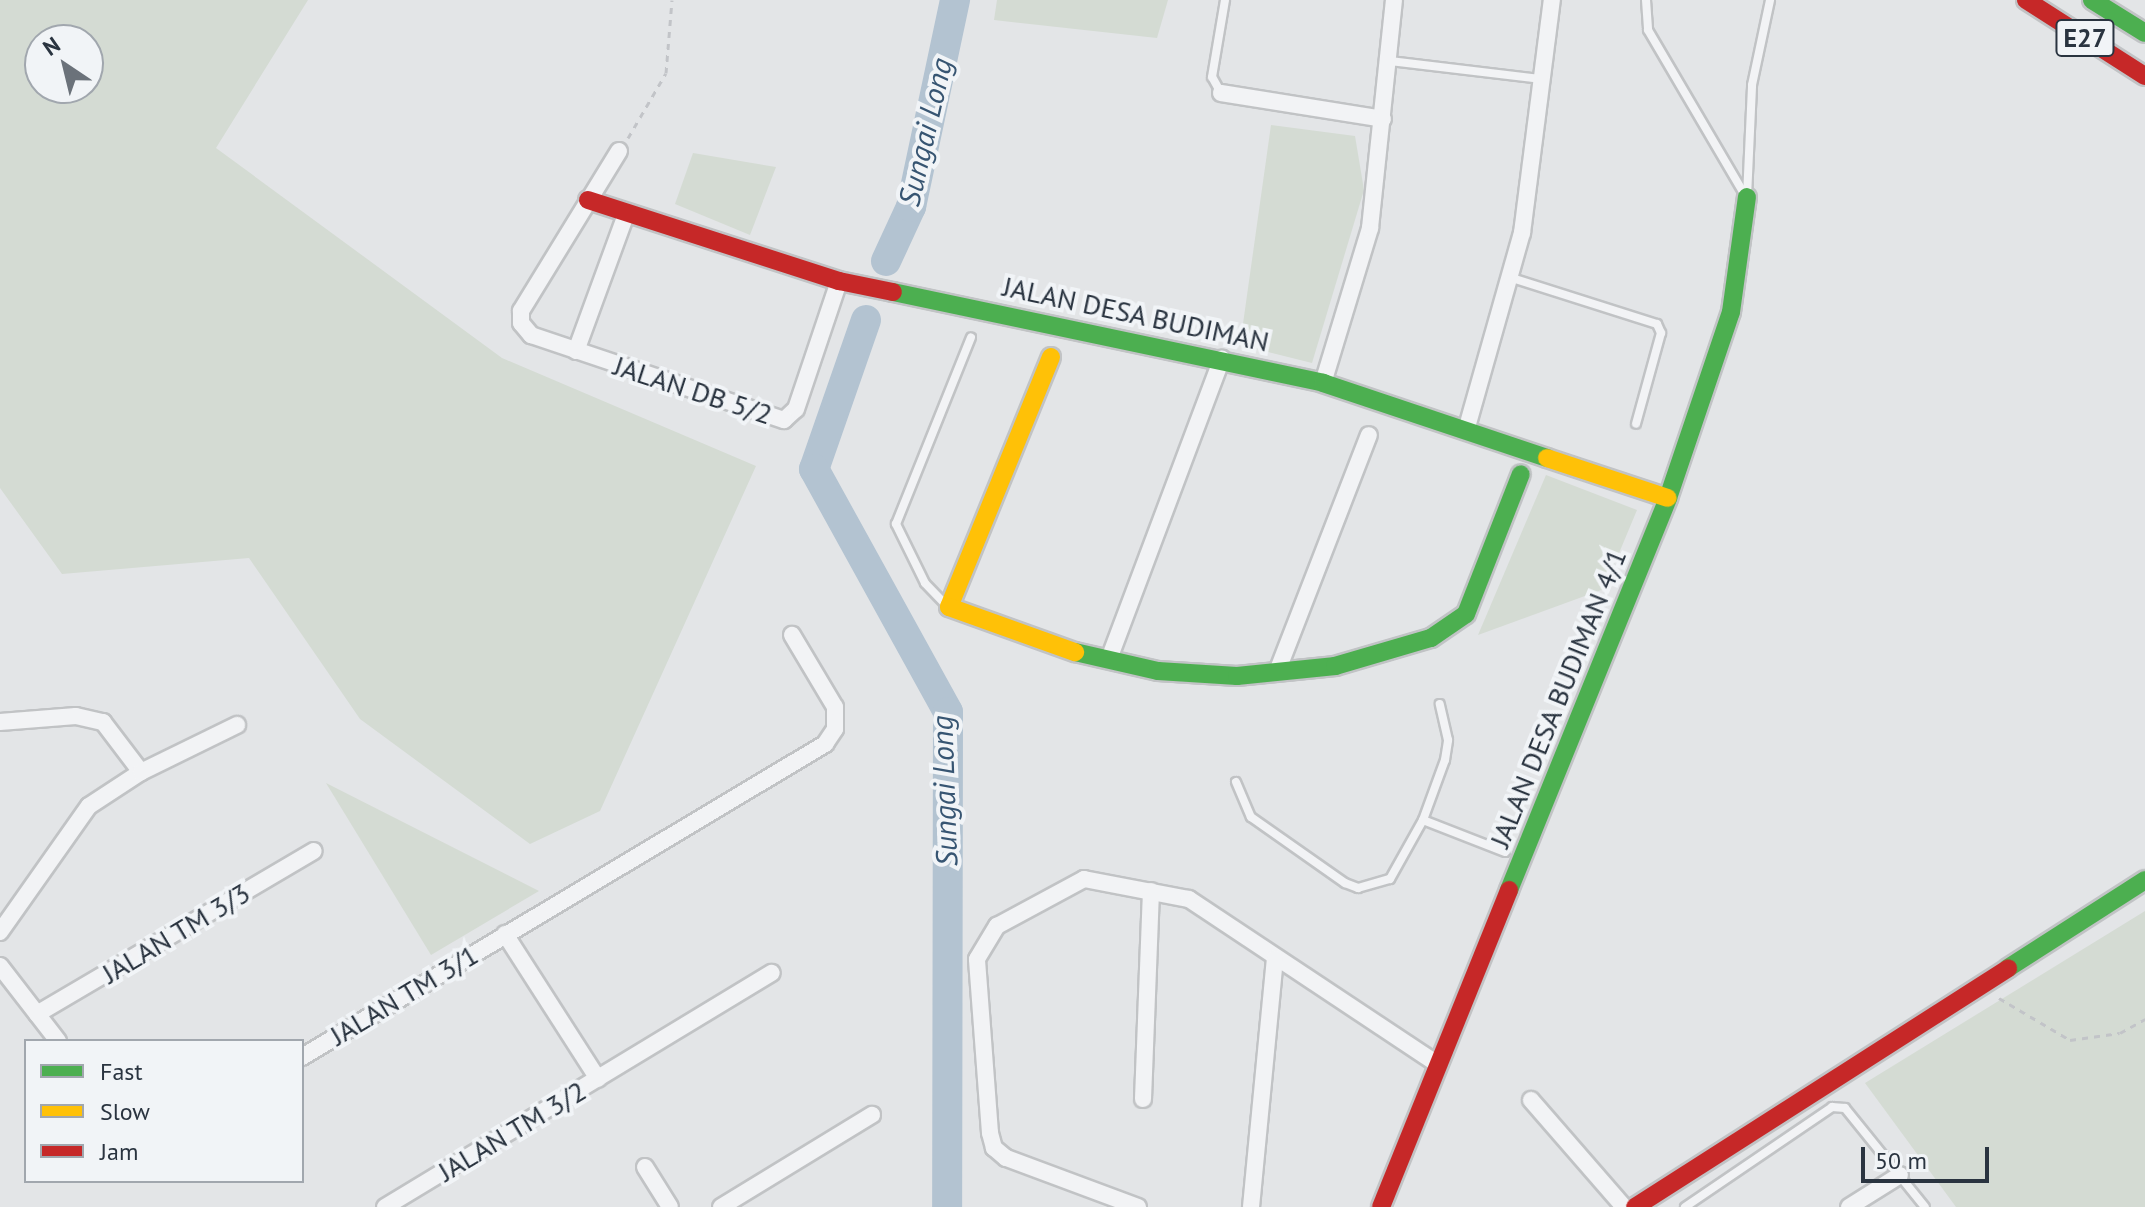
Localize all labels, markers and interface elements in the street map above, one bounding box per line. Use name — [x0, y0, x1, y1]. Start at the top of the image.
road number: E27 — [2055, 16, 2115, 60]
north arrow — [24, 24, 104, 104]
text: N — [37, 30, 65, 62]
water label: Sungai Long — [890, 54, 960, 210]
street label: JALAN DESA BUDIMAN — [999, 269, 1273, 359]
street label: JALAN DB 5/2 — [610, 349, 776, 431]
street label: JALAN DESA BUDIMAN 4/1 — [1482, 543, 1634, 853]
water label: Sungai Long — [923, 715, 965, 867]
street label: JALAN TM 3/3 — [96, 875, 256, 991]
street label: JALAN TM 3/1 — [324, 937, 484, 1053]
legend — [24, 1039, 304, 1183]
text: Fast — [100, 1056, 143, 1087]
street label: JALAN TM 3/2 — [432, 1073, 592, 1189]
text: Slow — [100, 1096, 150, 1127]
scale bar — [1865, 1131, 1993, 1181]
text: Jam — [100, 1136, 138, 1167]
text: 50 m — [1875, 1145, 1927, 1176]

